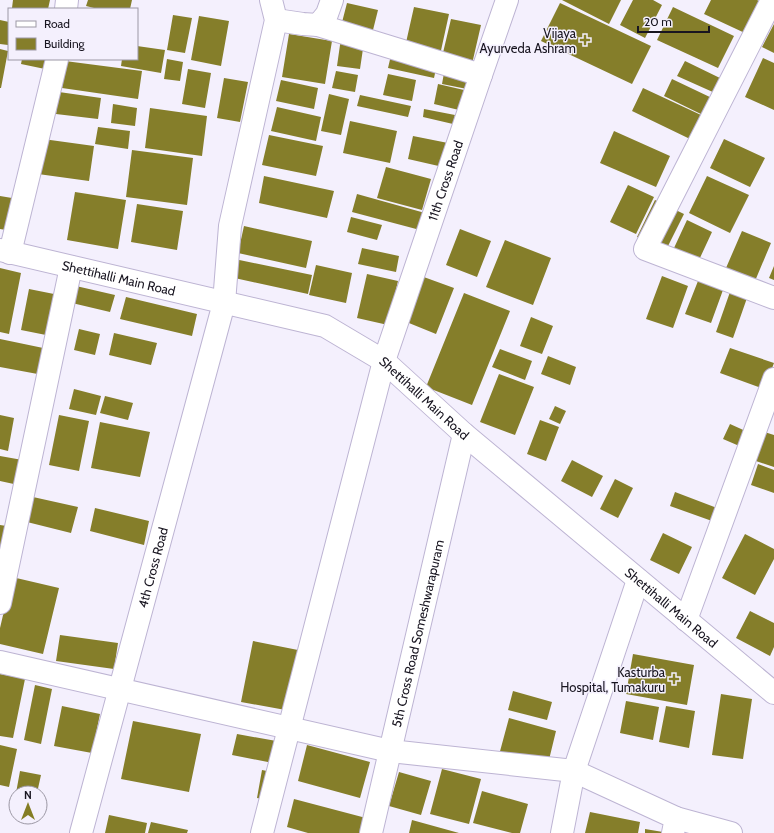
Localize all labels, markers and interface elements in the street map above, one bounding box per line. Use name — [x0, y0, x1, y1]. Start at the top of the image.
legend — [8, 8, 138, 60]
scale bar — [638, 8, 709, 34]
text: 20 m — [644, 14, 672, 29]
text: Road — [44, 16, 70, 31]
place label: Vijaya Ayurveda Ashram — [480, 25, 577, 56]
marker: Vijaya Ayurveda Ashram — [579, 34, 591, 46]
text: Building — [44, 36, 86, 51]
street label: 11th Cross Road — [424, 138, 466, 223]
street label: Shettihalli Main Road — [61, 257, 177, 299]
street label: Shettihalli Main Road — [376, 353, 472, 443]
street label: 4th Cross Road — [134, 525, 171, 610]
street label: 5th Cross Road Someshwarapuram — [388, 538, 447, 729]
street label: Shettihalli Main Road — [622, 564, 721, 651]
place label: Kasturba Hospital, Tumakuru — [560, 664, 666, 695]
marker: Kasturba Hospital, Tumakuru — [668, 673, 680, 685]
north arrow — [8, 785, 48, 825]
text: N — [24, 788, 32, 802]

